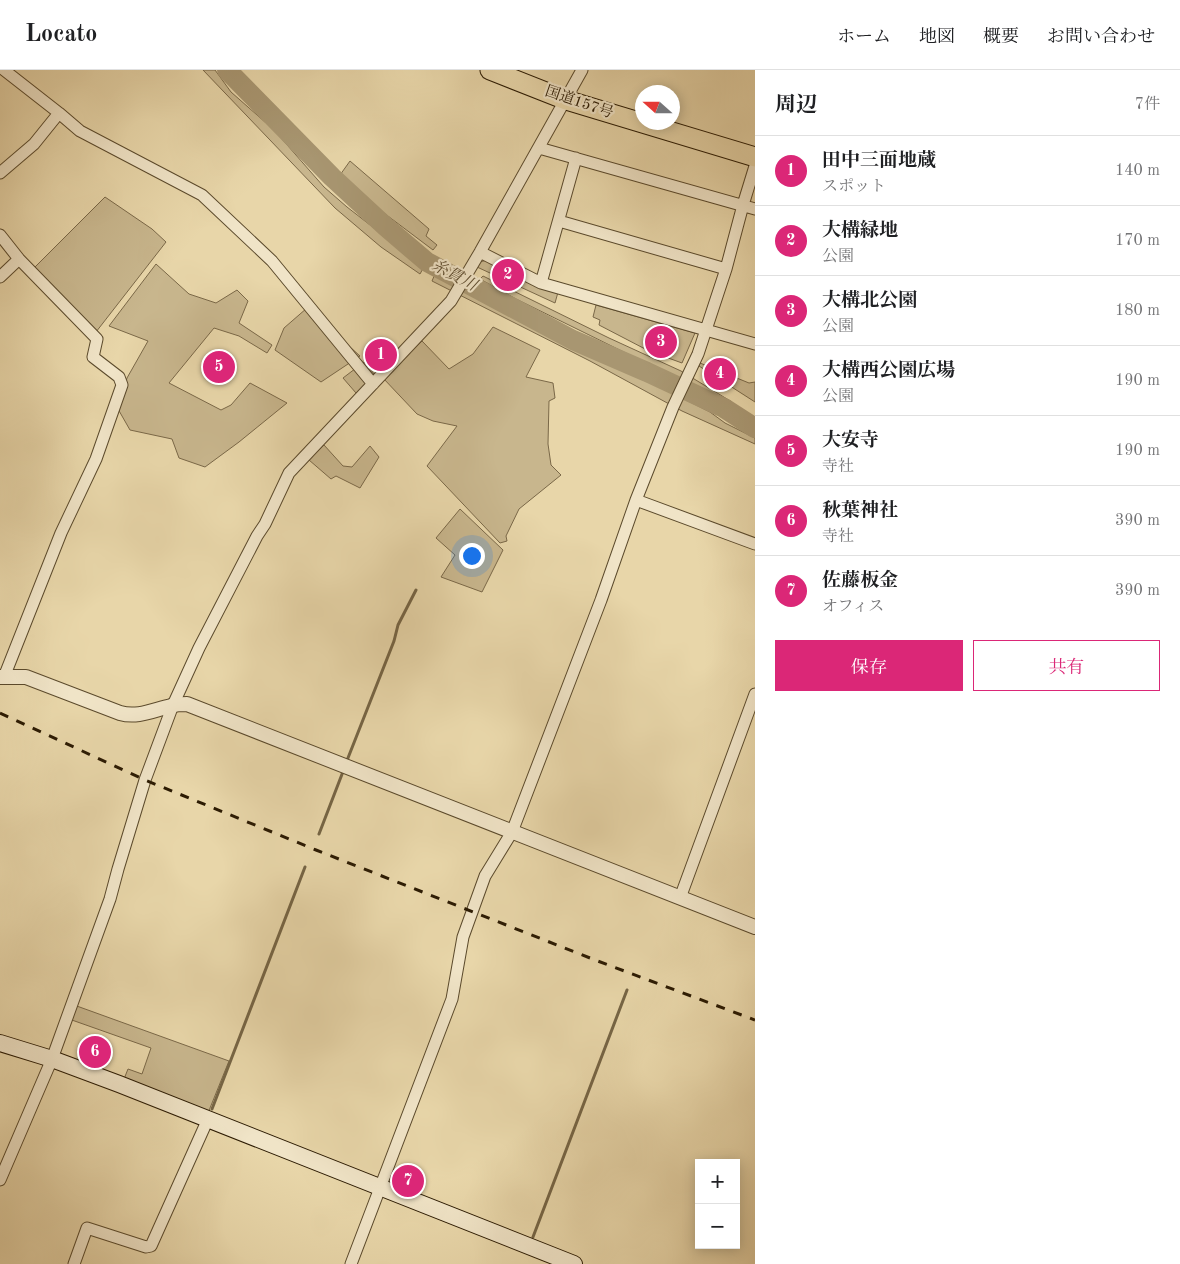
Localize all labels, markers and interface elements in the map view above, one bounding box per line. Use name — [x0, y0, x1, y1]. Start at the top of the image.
text: Locato — [25, 23, 97, 47]
text: ホーム — [837, 28, 891, 46]
text: 地図 — [919, 28, 955, 46]
text: 概要 — [983, 28, 1019, 46]
text: お問い合わせ — [1047, 28, 1155, 46]
street label: 国道157号 — [543, 82, 616, 122]
north arrow — [635, 85, 680, 130]
text: 周辺 — [775, 95, 817, 116]
text: 7件 — [1135, 97, 1160, 113]
text: 田中三面地蔵 — [822, 152, 936, 171]
text: 1 — [786, 163, 796, 179]
text: 140 m — [1115, 163, 1160, 179]
text: スポット — [822, 179, 886, 195]
text: 大構緑地 — [822, 222, 898, 241]
text: 2 — [786, 233, 796, 249]
text: 170 m — [1115, 233, 1160, 249]
text: 公園 — [822, 249, 854, 265]
water label: 糸貫川 — [429, 256, 482, 295]
pin: 2 — [492, 256, 524, 294]
text: 大構北公園 — [822, 292, 917, 311]
text: 3 — [786, 303, 796, 319]
text: 180 m — [1115, 303, 1160, 319]
text: 公園 — [822, 319, 854, 335]
pin: 3 — [645, 323, 677, 361]
pin: 1 — [365, 336, 397, 374]
pin: 5 — [203, 348, 235, 386]
pin: 4 — [704, 355, 736, 393]
text: 大構西公園広場 — [822, 362, 955, 381]
text: 4 — [786, 373, 796, 389]
text: 190 m — [1115, 373, 1160, 389]
text: 公園 — [822, 389, 854, 405]
text: 大安寺 — [822, 432, 879, 451]
text: 5 — [786, 443, 796, 459]
text: 190 m — [1115, 443, 1160, 459]
text: 寺社 — [822, 459, 854, 475]
text: 秋葉神社 — [822, 502, 898, 521]
text: 6 — [786, 513, 796, 529]
text: 390 m — [1115, 513, 1160, 529]
text: 寺社 — [822, 529, 854, 545]
your location — [459, 543, 485, 569]
text: 佐藤板金 — [822, 572, 898, 591]
text: 7 — [786, 583, 796, 599]
text: 390 m — [1115, 583, 1160, 599]
text: オフィス — [822, 599, 884, 615]
button: 保存 — [775, 640, 963, 691]
button: 共有 — [973, 640, 1160, 691]
pin: 6 — [79, 1033, 111, 1071]
map controls — [695, 1159, 740, 1249]
button: + — [695, 1159, 740, 1204]
pin: 7 — [392, 1162, 424, 1200]
button: − — [695, 1204, 740, 1249]

